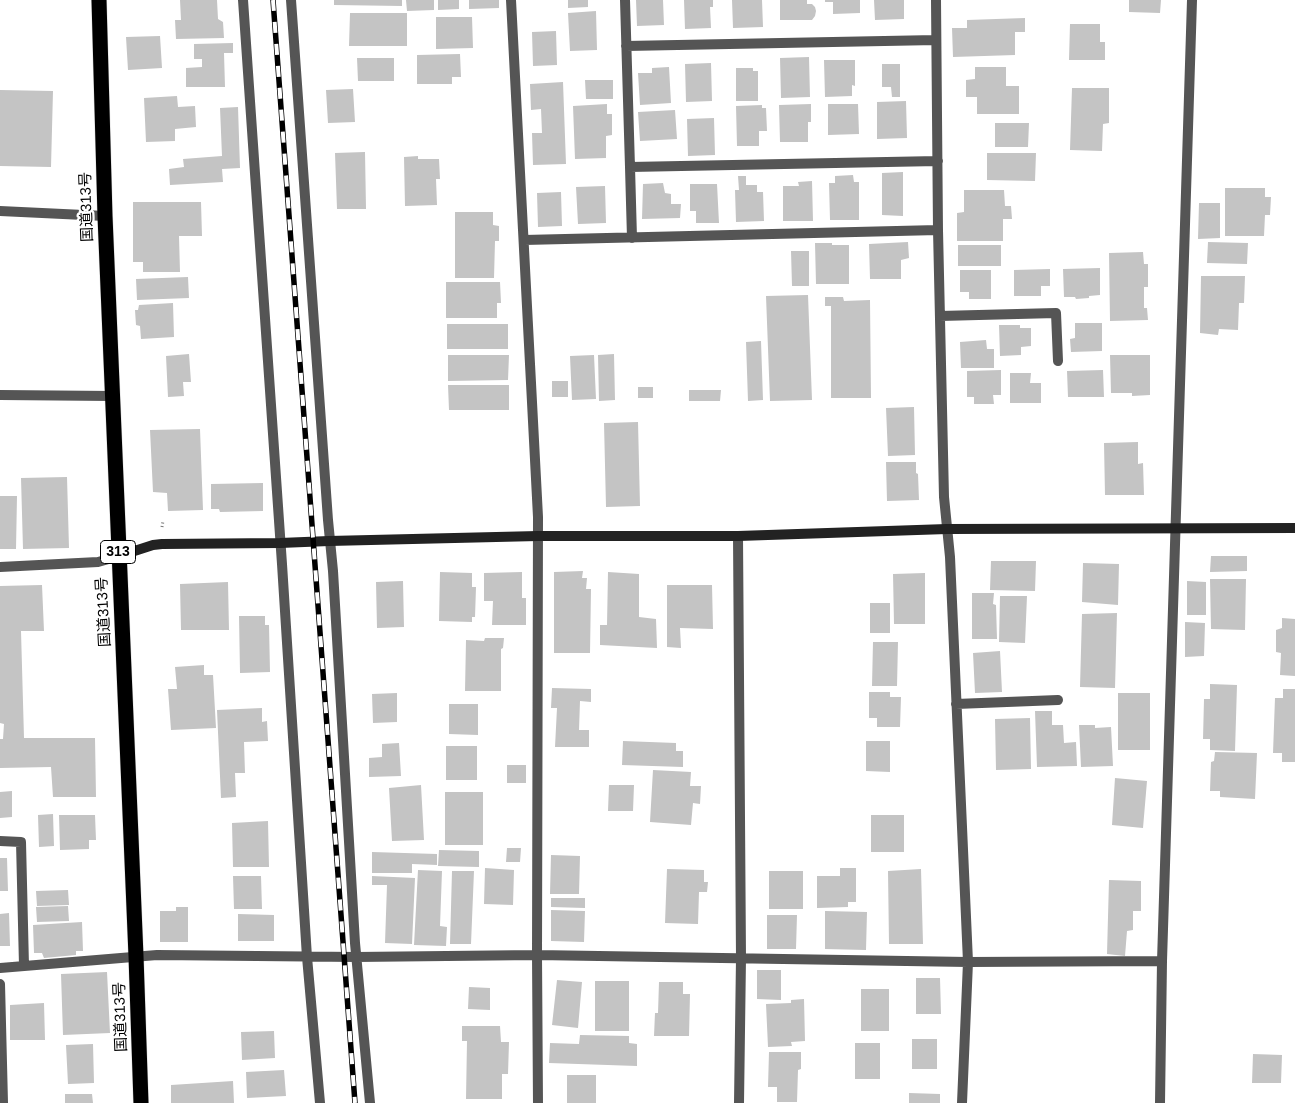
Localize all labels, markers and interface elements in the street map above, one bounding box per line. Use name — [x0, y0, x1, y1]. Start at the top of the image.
street label: 国道313号 — [77, 172, 97, 242]
road number: 313 — [100, 540, 136, 564]
street label: 国道313号 — [93, 577, 115, 647]
street label: 国道313号 — [111, 982, 131, 1052]

